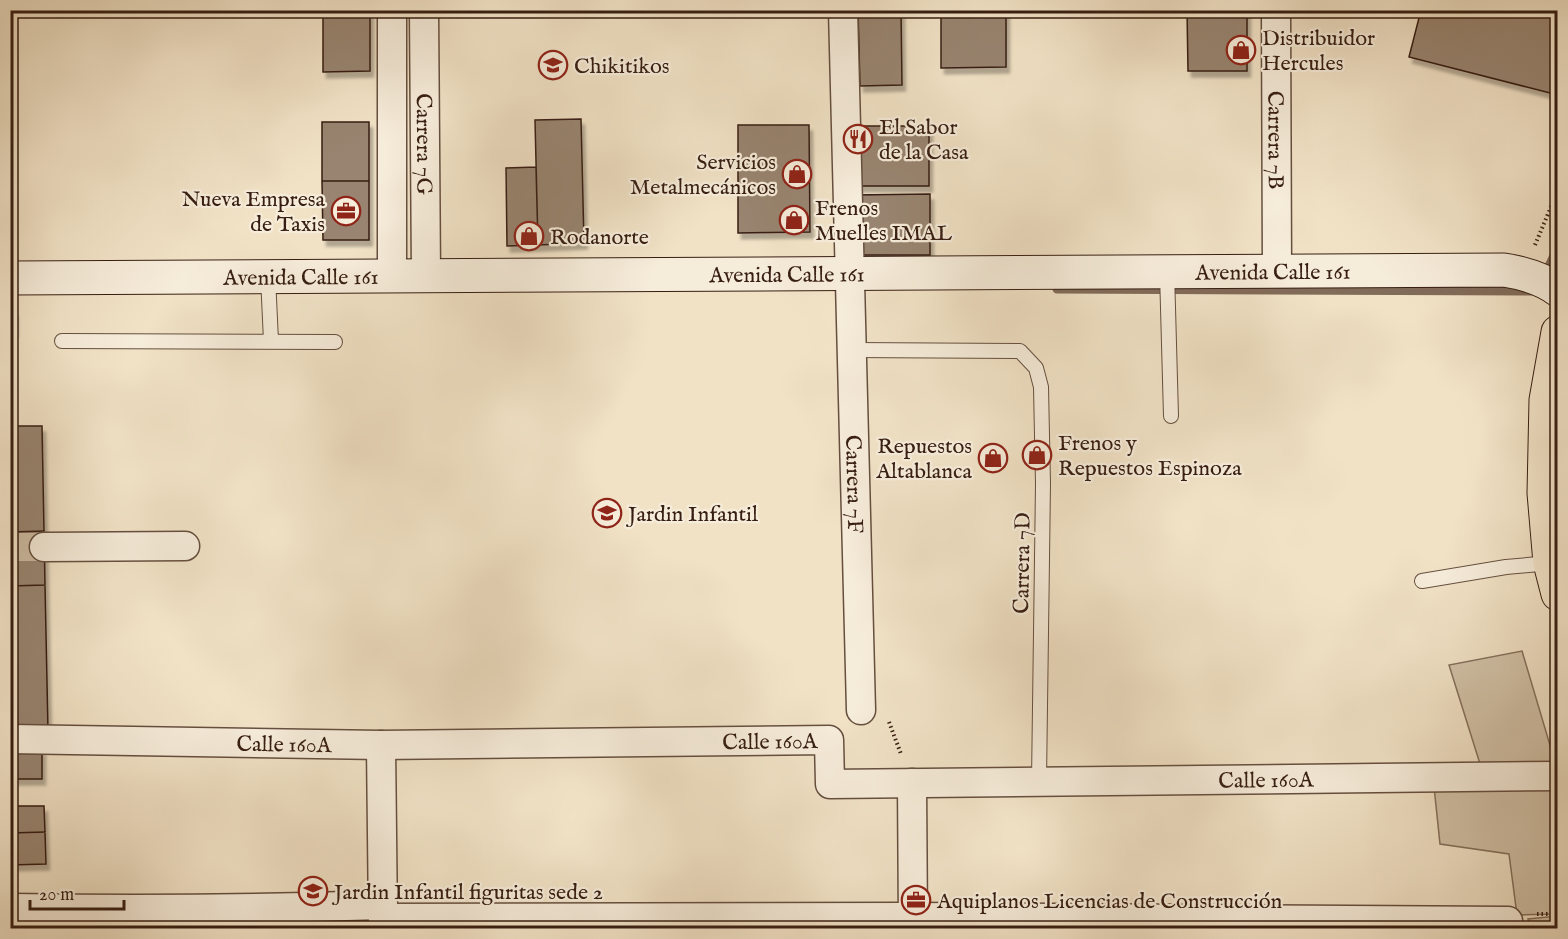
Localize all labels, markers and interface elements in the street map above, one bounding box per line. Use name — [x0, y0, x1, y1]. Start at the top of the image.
place label: Distribuidor Hercules — [1262, 25, 1375, 78]
shop icon: Distribuidor Hercules — [1225, 34, 1257, 66]
school or university icon: Chikitikos — [537, 49, 569, 81]
place label: Chikitikos — [574, 53, 670, 81]
street label: Carrera 7B — [1260, 91, 1289, 189]
street label: Carrera 7G — [409, 93, 437, 195]
place label: El Sabor de la Casa — [879, 114, 969, 167]
restaurant icon: El Sabor de la Casa — [842, 123, 874, 155]
place label: Servicios Metalmecánicos — [630, 149, 776, 202]
shop icon: Servicios Metalmecánicos — [781, 158, 813, 190]
place label: Nueva Empresa de Taxis — [182, 186, 325, 239]
office icon: Nueva Empresa de Taxis — [330, 195, 362, 227]
place label: Frenos Muelles IMAL — [815, 195, 953, 248]
shop icon: Frenos Muelles IMAL — [778, 204, 810, 236]
shop icon: Rodanorte — [513, 220, 545, 252]
place label: Rodanorte — [550, 224, 649, 252]
street label: Avenida Calle 161 — [1194, 259, 1351, 288]
street label: Avenida Calle 161 — [708, 261, 865, 290]
street label: Avenida Calle 161 — [222, 264, 379, 293]
place label: Frenos y Repuestos Espinoza — [1058, 430, 1242, 483]
place label: Repuestos Altablanca — [875, 433, 972, 486]
street label: Carrera 7F — [838, 434, 868, 533]
shop icon: Frenos y Repuestos Espinoza — [1021, 439, 1053, 471]
shop icon: Repuestos Altablanca — [977, 442, 1009, 474]
school or university icon: Jardin Infantil — [591, 497, 623, 529]
place label: Jardin Infantil — [625, 501, 758, 529]
street label: Carrera 7D — [1008, 512, 1038, 614]
street label: Calle 160A — [722, 728, 819, 757]
street label: Calle 160A — [236, 731, 333, 760]
street label: Calle 160A — [1218, 767, 1315, 796]
scale bar — [30, 873, 124, 911]
school or university icon: Jardin Infantil figuritas sede 2 — [297, 875, 329, 907]
place label: Jardin Infantil figuritas sede 2 — [331, 879, 603, 907]
text: 20 m — [39, 884, 74, 907]
office icon: Aquiplanos Licencias de Construcción — [900, 884, 932, 916]
place label: Aquiplanos Licencias de Construcción — [936, 888, 1283, 916]

